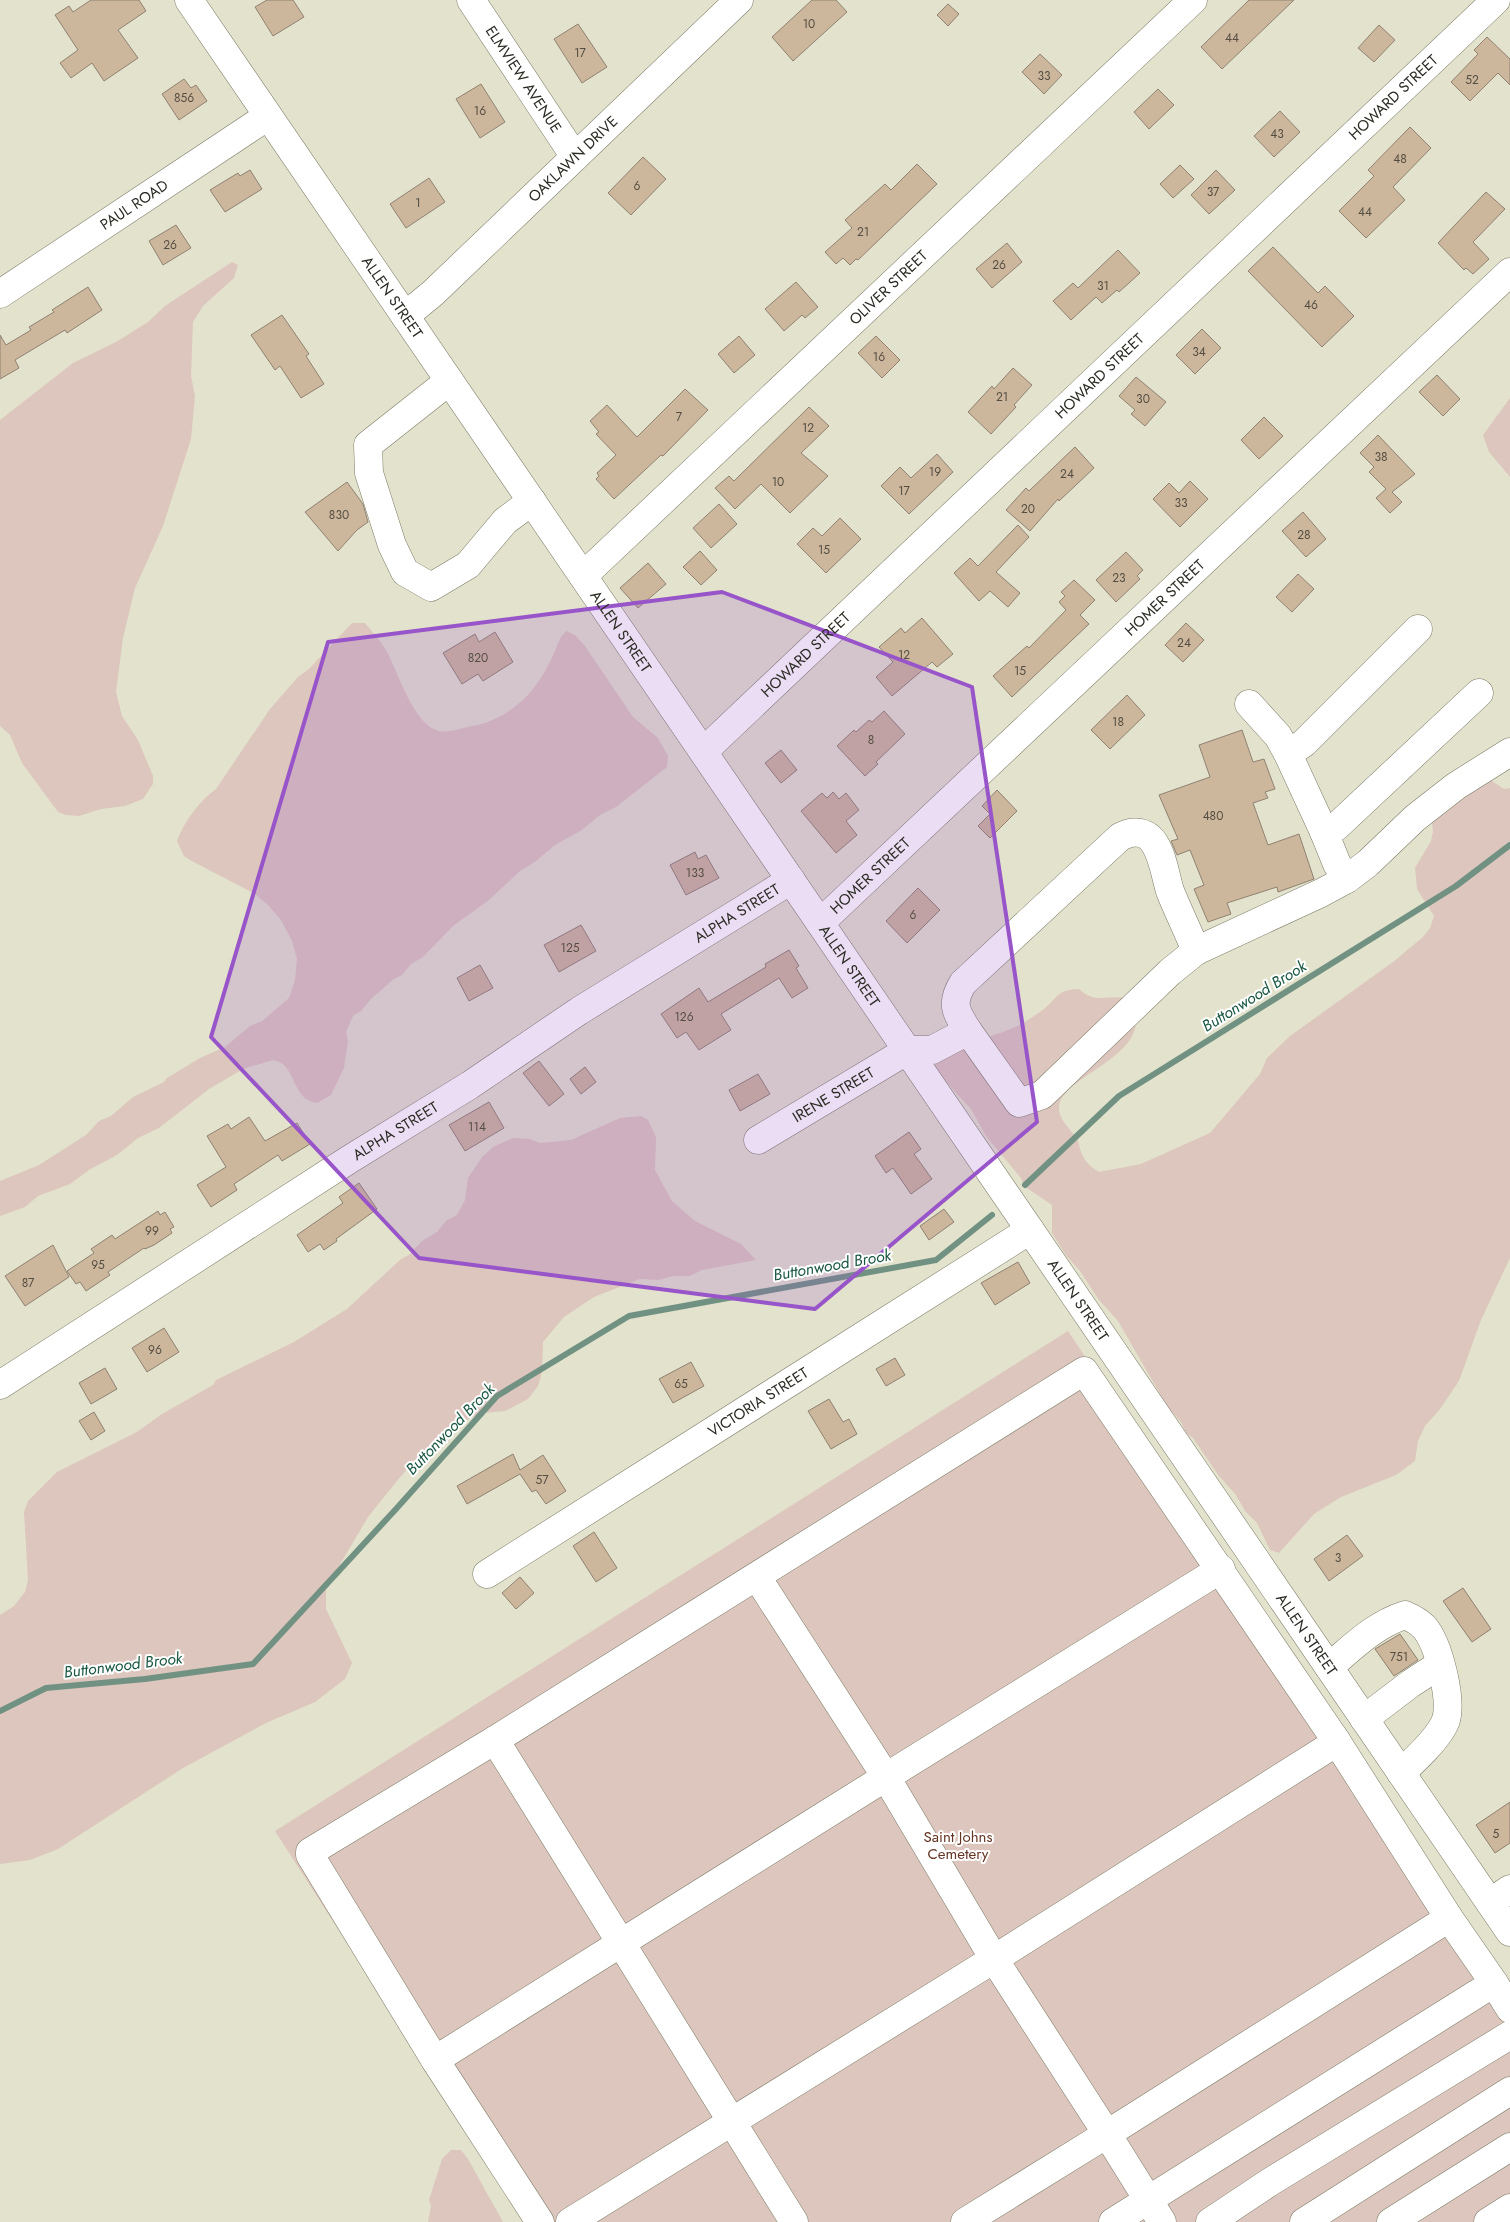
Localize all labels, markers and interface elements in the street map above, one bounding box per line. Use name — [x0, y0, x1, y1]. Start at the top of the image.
house number: 10 — [803, 15, 815, 33]
street label: ELMVIEW AVENUE — [480, 21, 567, 137]
house number: 44 — [1225, 29, 1239, 47]
house number: 17 — [574, 44, 587, 62]
street label: HOWARD STREET — [1344, 50, 1443, 145]
house number: 33 — [1037, 67, 1051, 85]
house number: 52 — [1465, 71, 1479, 89]
house number: 856 — [174, 89, 194, 107]
house number: 16 — [474, 102, 486, 120]
street label: OAKLAWN DRIVE — [523, 111, 623, 207]
house number: 43 — [1270, 125, 1284, 143]
house number: 48 — [1393, 150, 1407, 168]
street label: PAUL ROAD — [96, 174, 173, 236]
house number: 6 — [634, 177, 641, 195]
house number: 37 — [1207, 183, 1220, 201]
house number: 1 — [415, 194, 421, 212]
house number: 44 — [1358, 203, 1372, 221]
house number: 21 — [857, 223, 869, 241]
house number: 26 — [163, 236, 177, 254]
street label: OLIVER STREET — [844, 245, 932, 330]
street label: ALLEN STREET — [356, 252, 428, 343]
house number: 26 — [992, 256, 1006, 274]
house number: 31 — [1097, 277, 1109, 295]
house number: 46 — [1304, 296, 1318, 314]
street label: HOWARD STREET — [1050, 328, 1149, 424]
house number: 34 — [1192, 343, 1206, 361]
house number: 16 — [873, 348, 885, 366]
house number: 21 — [996, 388, 1008, 406]
house number: 30 — [1136, 390, 1150, 408]
house number: 7 — [676, 408, 683, 426]
house number: 12 — [802, 419, 814, 437]
house number: 38 — [1374, 448, 1388, 466]
house number: 19 — [929, 463, 941, 481]
house number: 24 — [1060, 465, 1074, 483]
house number: 10 — [772, 473, 784, 491]
house number: 17 — [898, 482, 911, 500]
house number: 33 — [1174, 494, 1188, 512]
house number: 20 — [1021, 500, 1035, 518]
house number: 830 — [329, 506, 349, 524]
house number: 28 — [1297, 526, 1311, 544]
house number: 15 — [818, 541, 830, 559]
street label: HOMER STREET — [1120, 554, 1210, 641]
house number: 23 — [1112, 569, 1126, 587]
street label: ALLEN STREET — [585, 586, 657, 677]
street label: HOWARD STREET — [756, 607, 855, 702]
house number: 24 — [1177, 634, 1191, 652]
house number: 12 — [898, 646, 910, 664]
house number: 820 — [468, 649, 488, 667]
house number: 15 — [1014, 662, 1026, 680]
house number: 18 — [1112, 713, 1124, 731]
house number: 8 — [868, 731, 874, 749]
house number: 480 — [1203, 807, 1223, 825]
street label: HOMER STREET — [825, 832, 915, 919]
house number: 133 — [686, 864, 705, 882]
street label: ALPHA STREET — [690, 878, 784, 948]
house number: 6 — [910, 906, 917, 924]
street label: ALLEN STREET — [813, 920, 885, 1011]
house number: 125 — [561, 939, 580, 957]
water label: Buttonwood Brook — [1197, 954, 1312, 1037]
house number: 126 — [674, 1008, 694, 1026]
street label: IRENE STREET — [788, 1062, 879, 1128]
street label: ALPHA STREET — [348, 1096, 443, 1166]
house number: 114 — [468, 1118, 486, 1136]
house number: 99 — [145, 1222, 159, 1240]
water label: Buttonwood Brook — [771, 1243, 894, 1287]
street label: ALLEN STREET — [1042, 1255, 1114, 1346]
house number: 95 — [91, 1256, 105, 1274]
house number: 87 — [22, 1274, 35, 1292]
house number: 96 — [148, 1341, 162, 1359]
street label: VICTORIA STREET — [704, 1362, 813, 1442]
house number: 65 — [674, 1375, 688, 1393]
water label: Buttonwood Brook — [400, 1377, 501, 1480]
house number: 57 — [535, 1471, 549, 1489]
house number: 3 — [1335, 1549, 1342, 1567]
street label: ALLEN STREET — [1271, 1589, 1342, 1680]
water label: Buttonwood Brook — [62, 1646, 185, 1684]
house number: 751 — [1390, 1648, 1408, 1666]
house number: 5 — [1493, 1825, 1500, 1843]
park label: Saint Johns Cemetery — [924, 1826, 992, 1865]

